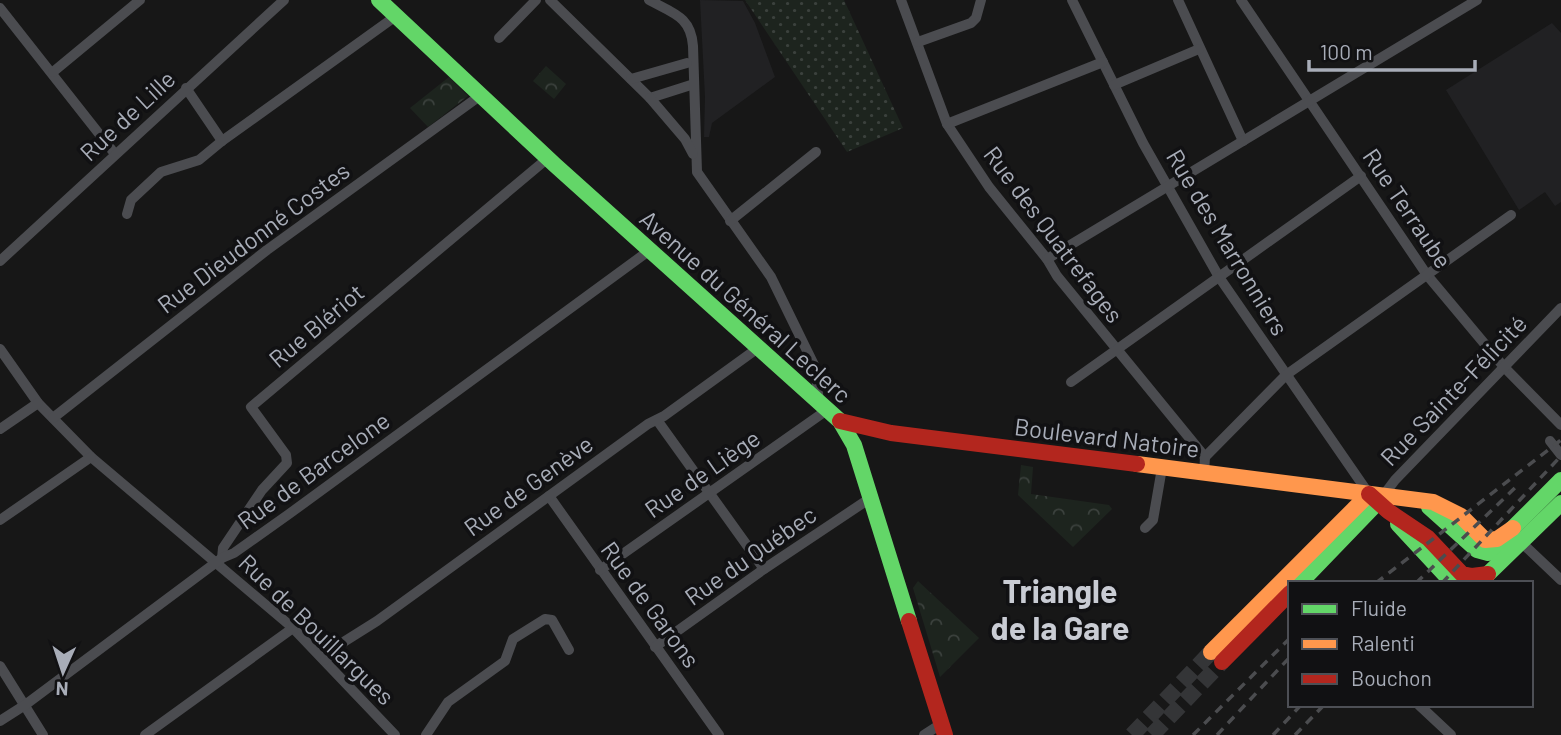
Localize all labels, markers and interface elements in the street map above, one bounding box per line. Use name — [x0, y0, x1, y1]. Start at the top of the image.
scale bar — [1309, 28, 1475, 72]
text: 100 m — [1320, 39, 1373, 64]
street label: Rue de Lille — [73, 64, 181, 166]
street label: Rue des Quatrefages — [978, 140, 1130, 328]
street label: Rue Terraube — [1357, 143, 1459, 273]
street label: Rue des Marronniers — [1161, 144, 1295, 340]
street label: Rue Dieudonné Costes — [151, 155, 355, 319]
street label: Avenue du Général Leclerc — [634, 203, 858, 409]
street label: Rue Blériot — [263, 277, 369, 373]
street label: Rue Sainte-Félicité — [1374, 309, 1532, 471]
street label: Rue de Barcelone — [231, 405, 395, 535]
street label: Boulevard Natoire — [1013, 411, 1201, 463]
street label: Rue de Liège — [639, 423, 765, 523]
street label: Rue de Genève — [458, 428, 598, 542]
street label: Rue du Québec — [679, 499, 821, 611]
street label: Rue de Garons — [596, 535, 706, 673]
street label: Rue de Bouillargues — [233, 548, 401, 710]
district label: Triangle de la Gare — [991, 571, 1129, 646]
legend — [1288, 581, 1533, 707]
text: Fluide — [1351, 595, 1407, 620]
text: Ralenti — [1351, 630, 1415, 655]
north arrow — [28, 637, 98, 707]
text: Bouchon — [1351, 665, 1432, 690]
text: N — [55, 678, 69, 701]

